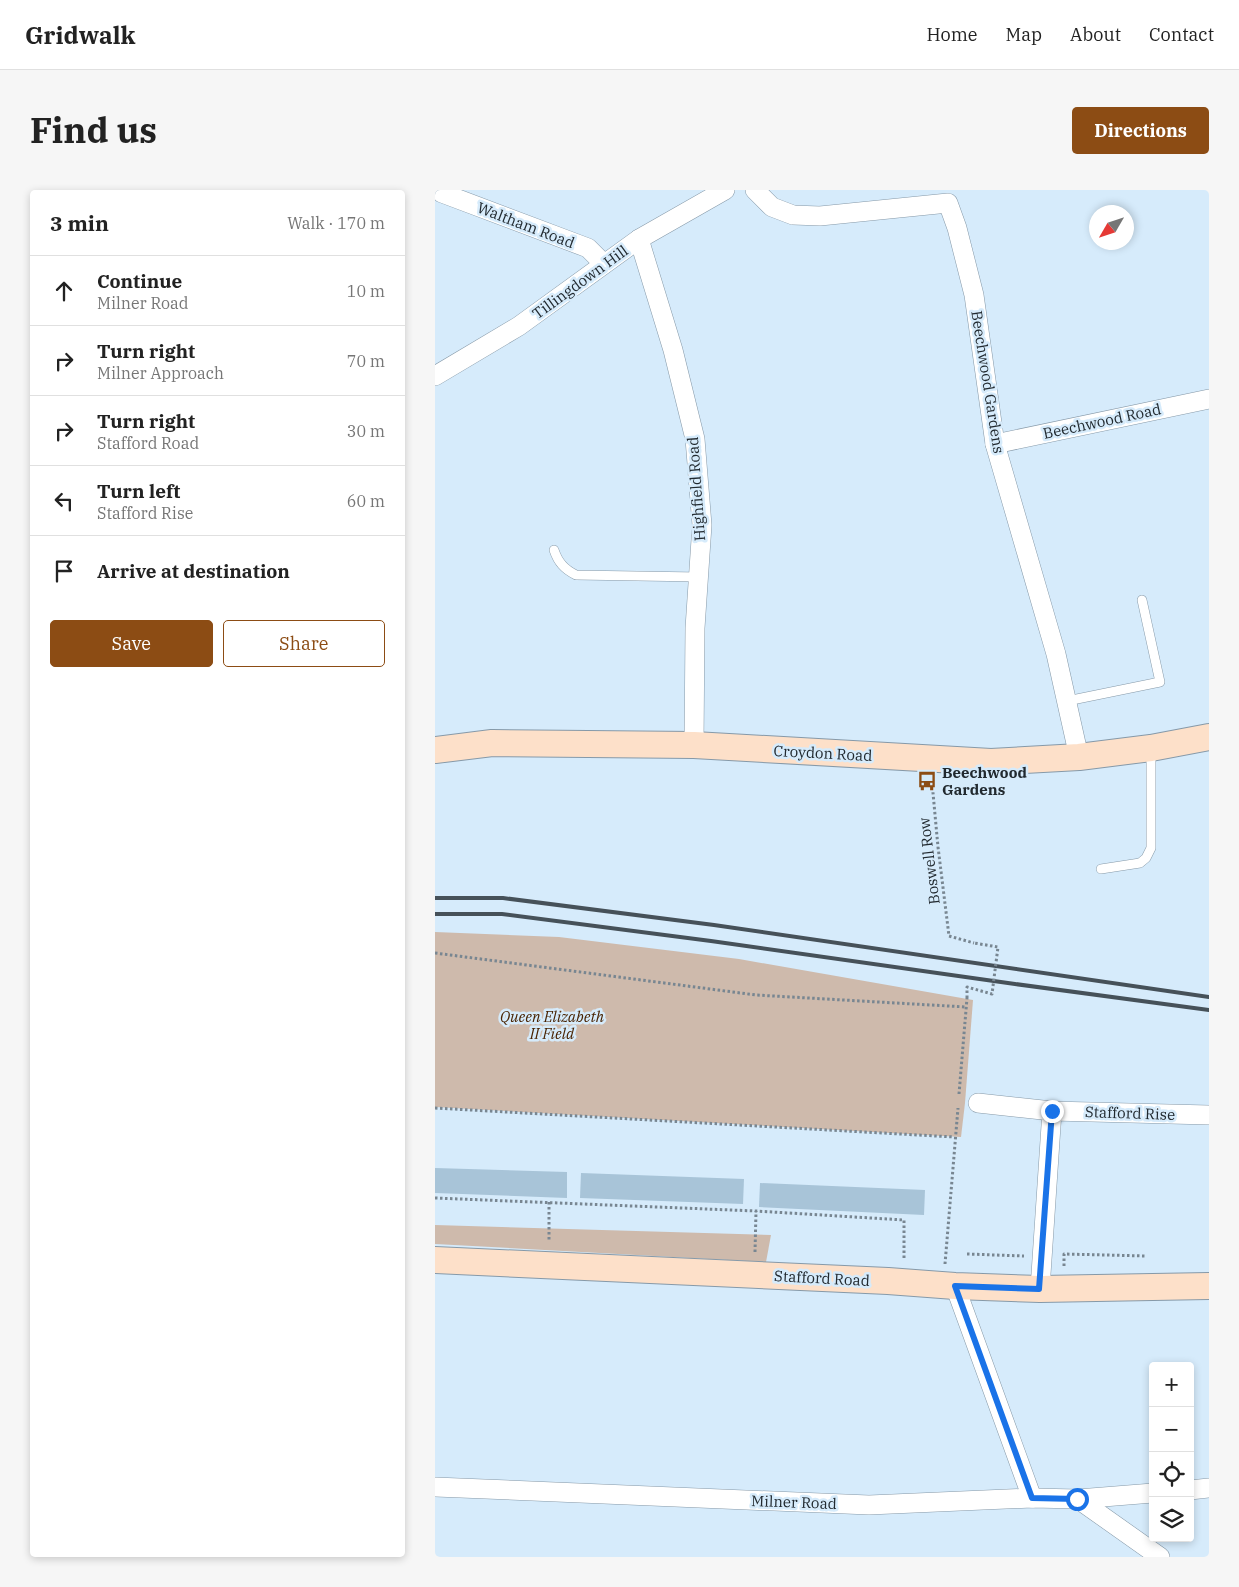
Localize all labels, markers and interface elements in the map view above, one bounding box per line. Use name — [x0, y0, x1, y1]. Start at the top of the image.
text: Gridwalk — [25, 19, 135, 51]
text: Home — [926, 23, 978, 46]
text: Map — [1006, 23, 1042, 46]
text: About — [1070, 23, 1121, 46]
text: Contact — [1149, 23, 1214, 46]
text: Find us — [30, 107, 157, 153]
button: Directions — [1072, 107, 1209, 154]
street label: Waltham Road — [475, 198, 577, 252]
north arrow — [1089, 205, 1134, 250]
text: 3 min — [50, 209, 109, 237]
text: Walk · 170 m — [287, 213, 385, 233]
street label: Tillingdown Hill — [528, 241, 632, 323]
text: Continue — [97, 269, 182, 293]
icon: ahead — [50, 277, 78, 305]
text: 10 m — [347, 281, 385, 301]
text: Milner Road — [97, 293, 189, 313]
street label: Beechwood Gardens — [967, 309, 1009, 455]
text: Turn right — [97, 339, 195, 363]
icon: right — [50, 347, 78, 375]
text: 70 m — [347, 351, 385, 371]
text: Milner Approach — [97, 363, 224, 383]
street label: Beechwood Road — [1041, 399, 1163, 443]
text: Turn right — [97, 409, 195, 433]
icon: right — [50, 417, 78, 445]
text: 30 m — [347, 421, 385, 441]
text: Stafford Road — [97, 433, 199, 453]
street label: Highfield Road — [683, 436, 709, 542]
text: Turn left — [97, 479, 180, 503]
icon: left — [50, 487, 78, 515]
text: 60 m — [347, 491, 385, 511]
text: Stafford Rise — [97, 503, 193, 523]
icon: arrive — [50, 557, 78, 585]
text: Arrive at destination — [97, 559, 290, 583]
button: Save — [50, 620, 213, 667]
button: Share — [223, 620, 385, 667]
street label: Croydon Road — [773, 741, 873, 765]
place label: Beechwood Gardens — [942, 763, 1028, 799]
bus stop icon: Beechwood Gardens — [916, 770, 938, 792]
street label: Boswell Row — [914, 816, 944, 906]
park label: Queen Elizabeth II Field — [500, 1007, 605, 1043]
route end — [1041, 1100, 1064, 1123]
street label: Stafford Rise — [1085, 1102, 1175, 1124]
street label: Stafford Road — [774, 1266, 870, 1290]
map controls — [1149, 1362, 1194, 1542]
button: + — [1149, 1362, 1194, 1407]
button: − — [1149, 1407, 1194, 1452]
button: locate — [1149, 1452, 1194, 1497]
route start — [1066, 1488, 1089, 1511]
street label: Milner Road — [751, 1491, 837, 1513]
button: layers — [1149, 1497, 1194, 1542]

